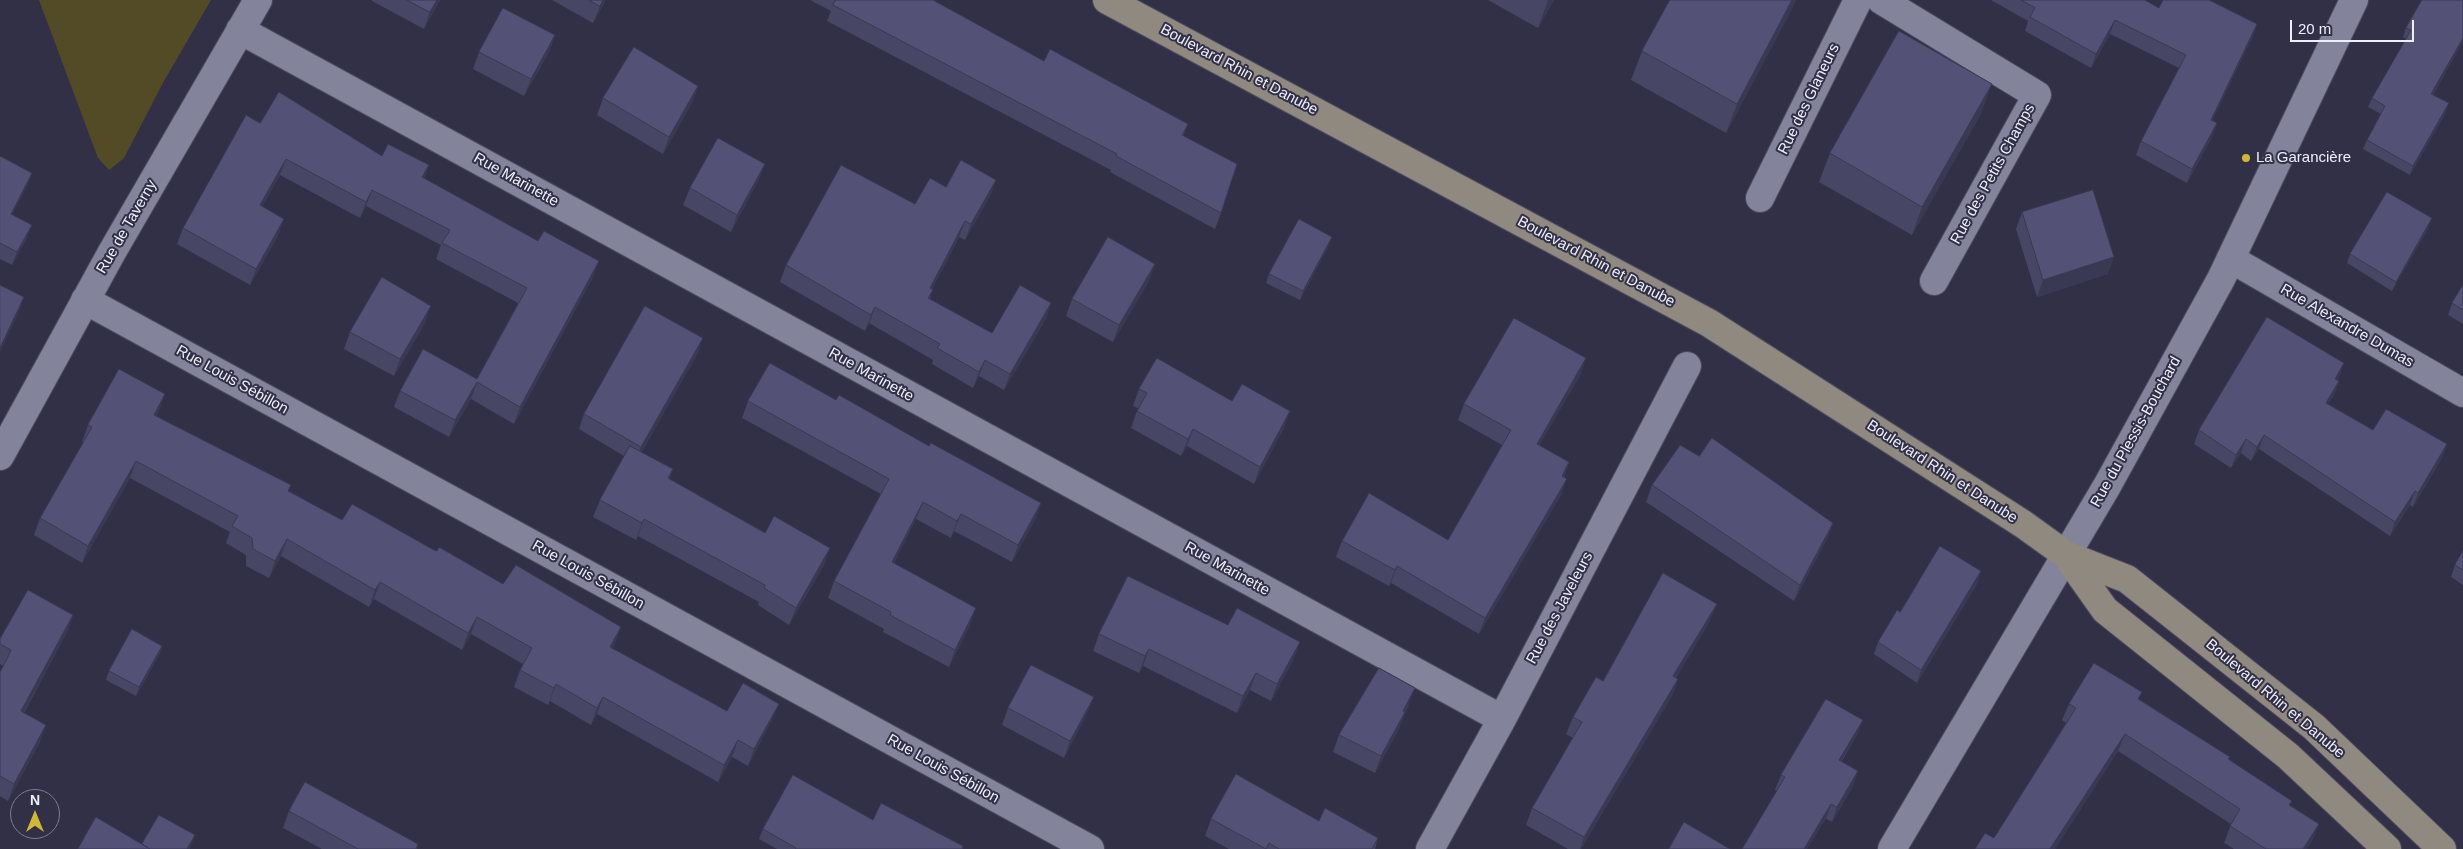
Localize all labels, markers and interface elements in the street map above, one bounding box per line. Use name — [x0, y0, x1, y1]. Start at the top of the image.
scale bar — [2293, 10, 2417, 42]
text: 20 m — [2298, 20, 2331, 37]
street label: Boulevard Rhin et Danube — [1157, 21, 1321, 119]
street label: Rue des Glaneurs — [1774, 41, 1844, 157]
street label: Rue des Petits Champs — [1947, 101, 2039, 247]
street label: Rue Marinette — [470, 149, 562, 211]
place label: La Garancière — [2256, 149, 2351, 167]
marker: La Garancière — [2240, 152, 2252, 164]
street label: Rue de Taverny — [93, 177, 161, 277]
street label: Boulevard Rhin et Danube — [1514, 213, 1678, 311]
street label: Rue Alexandre Dumas — [2277, 280, 2417, 372]
street label: Rue Louis Sébillon — [173, 342, 291, 418]
street label: Rue Marinette — [825, 344, 917, 406]
street label: Rue du Plessis-Bouchard — [2087, 354, 2185, 510]
street label: Boulevard Rhin et Danube — [1863, 417, 2021, 527]
street label: Rue Louis Sébillon — [529, 537, 647, 613]
street label: Rue Marinette — [1181, 538, 1273, 600]
street label: Rue des Javeleurs — [1523, 549, 1597, 667]
street label: Boulevard Rhin et Danube — [2202, 636, 2348, 762]
street label: Rue Louis Sébillon — [884, 731, 1002, 807]
north arrow — [10, 789, 60, 839]
text: N — [30, 792, 40, 808]

